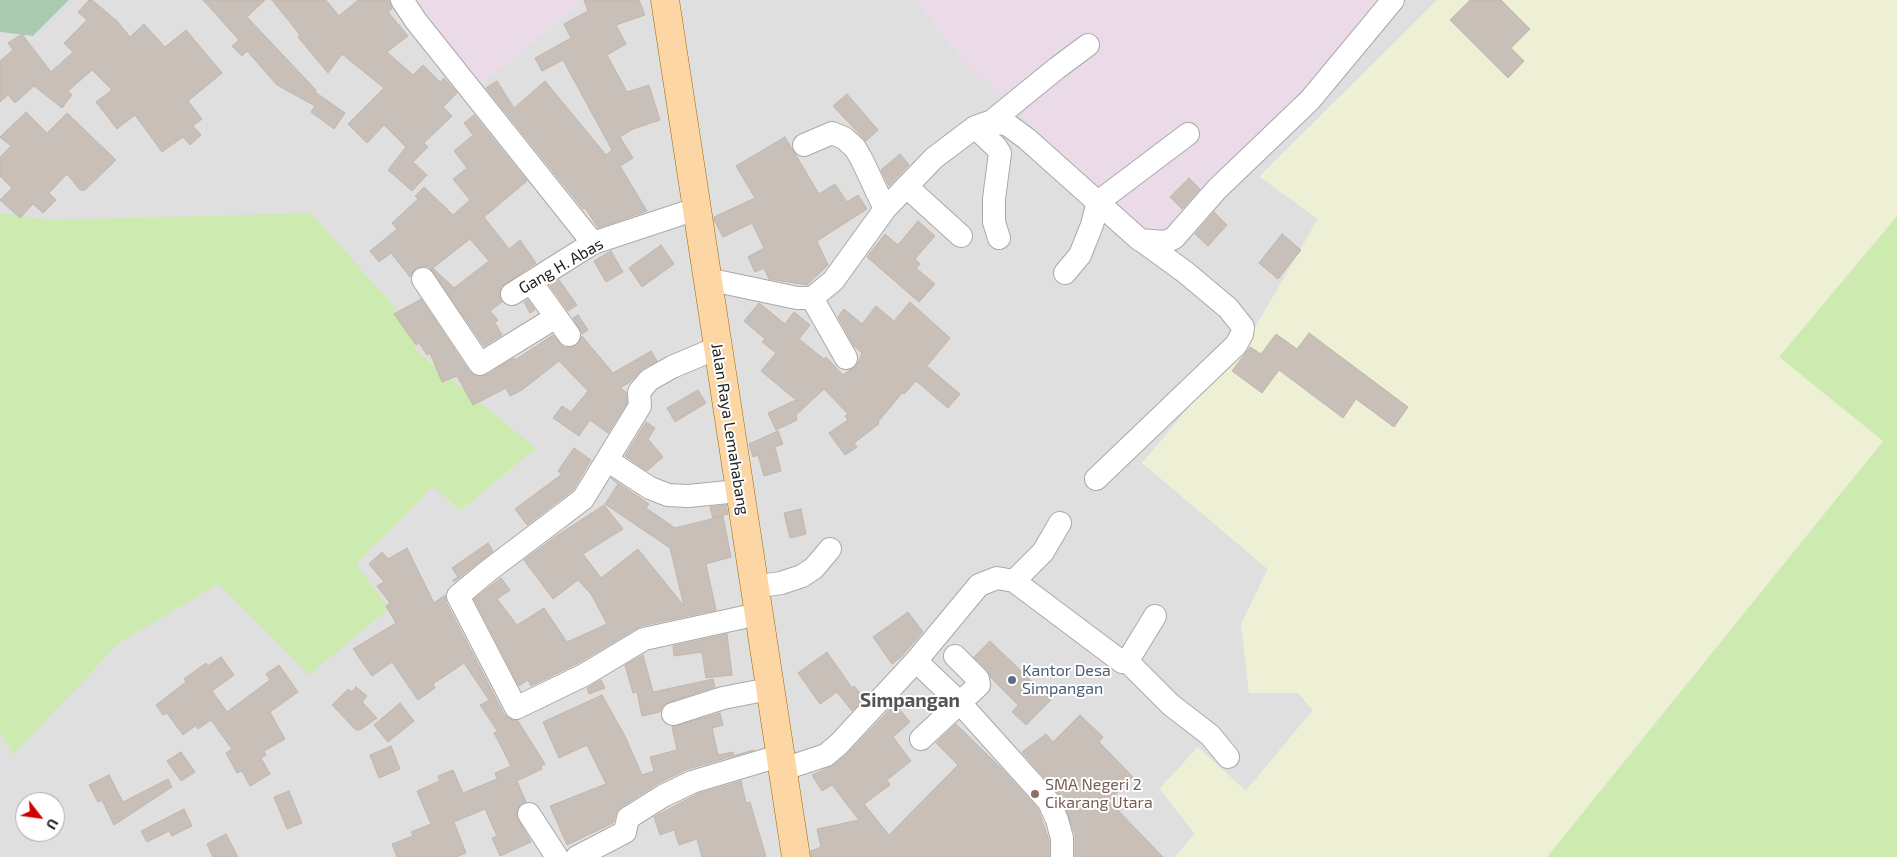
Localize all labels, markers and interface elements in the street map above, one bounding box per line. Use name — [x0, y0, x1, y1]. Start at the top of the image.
street label: Gang H. Abas — [515, 234, 607, 298]
street label: Jalan Raya Lemahabang — [707, 342, 753, 516]
place label: Kantor Desa Simpangan — [1022, 661, 1111, 699]
marker: Kantor Desa Simpangan — [1006, 674, 1018, 686]
district label: Simpangan — [860, 690, 960, 712]
place label: SMA Negeri 2 Cikarang Utara — [1045, 775, 1153, 813]
marker: SMA Negeri 2 Cikarang Utara — [1029, 788, 1041, 800]
north arrow — [15, 792, 65, 842]
text: U — [43, 816, 62, 833]

